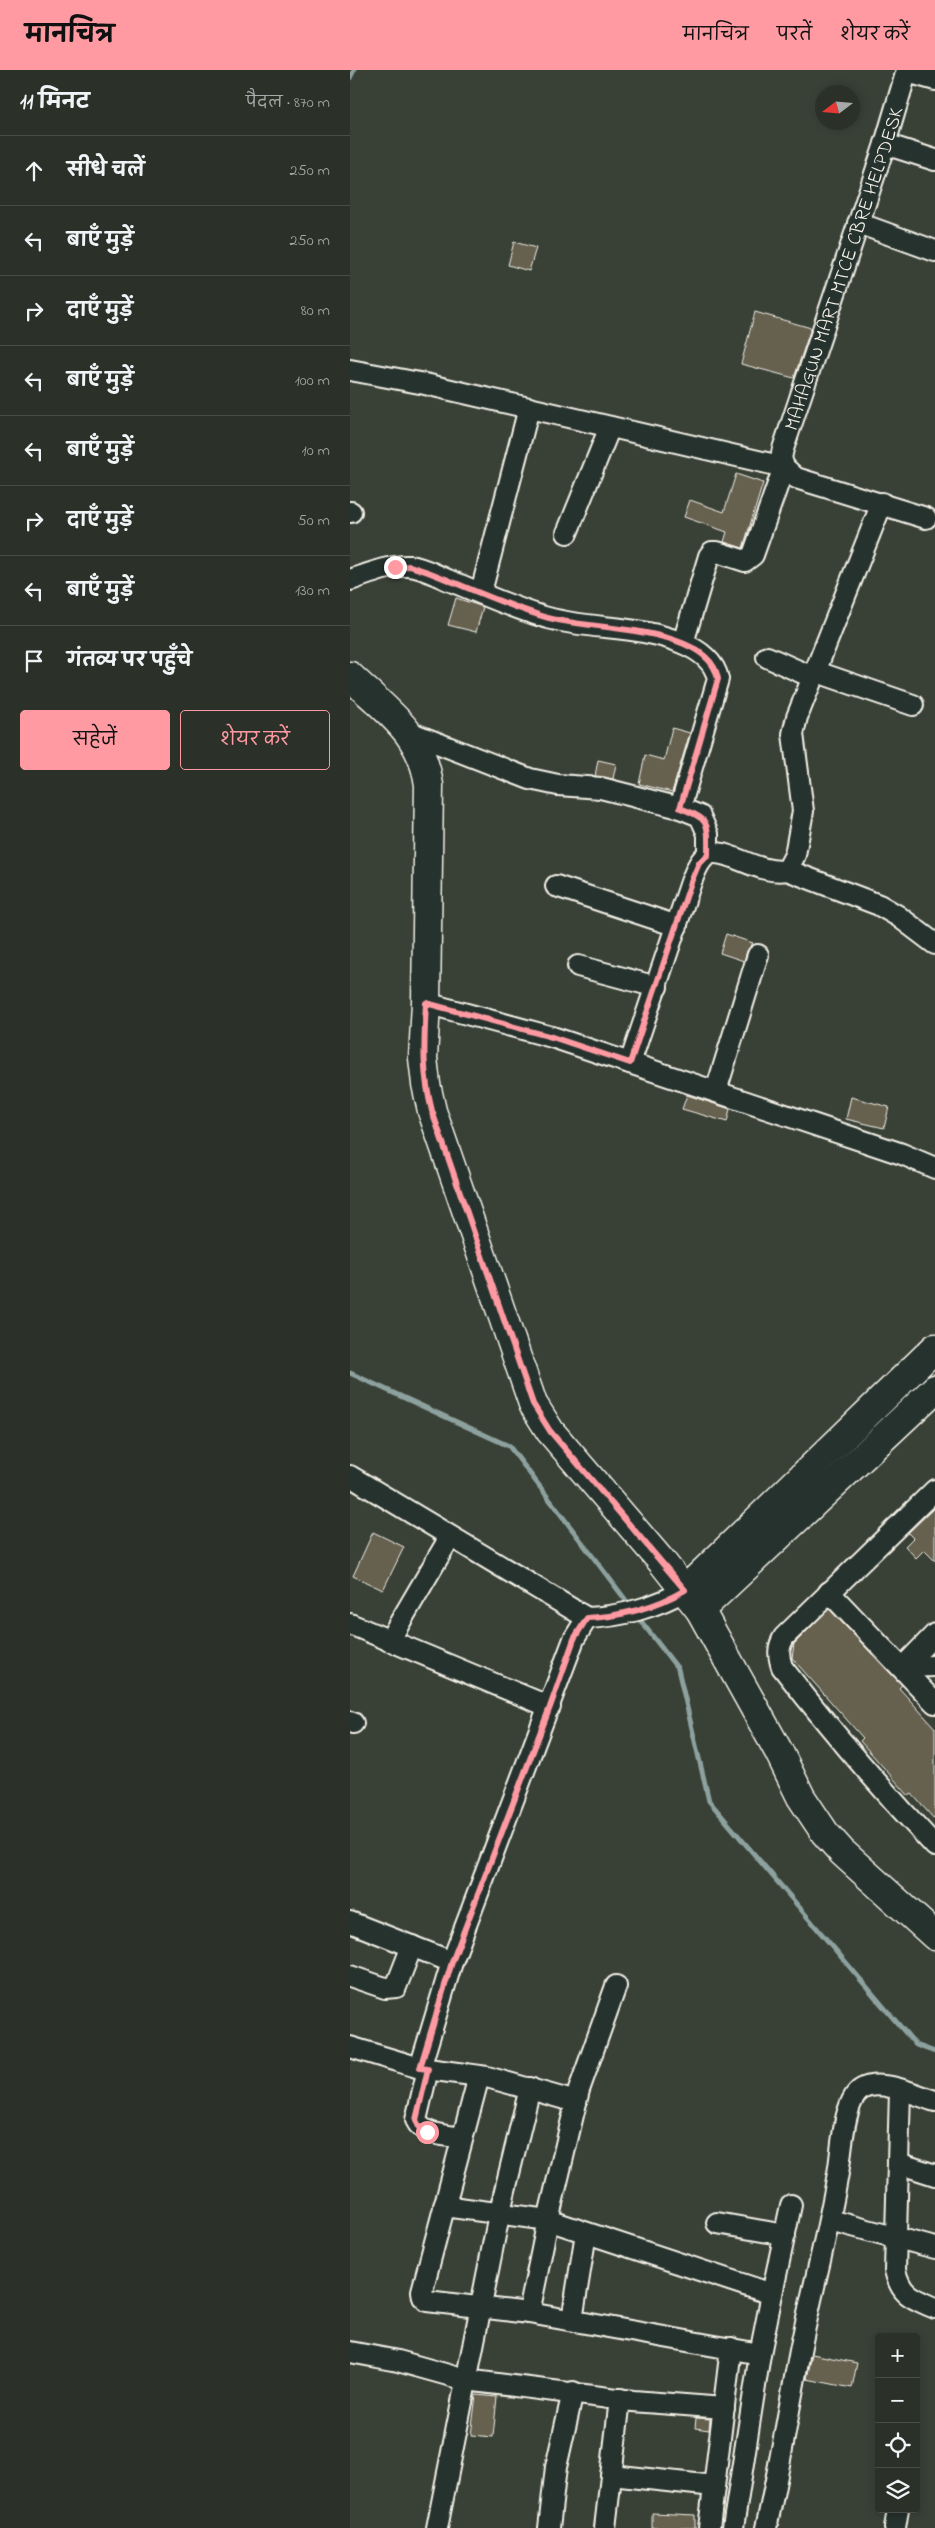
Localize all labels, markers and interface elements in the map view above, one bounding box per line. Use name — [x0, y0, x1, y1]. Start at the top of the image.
text: मानचित्र — [25, 19, 114, 54]
text: मानचित्र — [683, 23, 749, 49]
text: परतें — [777, 23, 812, 49]
text: शेयर करें — [840, 23, 910, 49]
north arrow — [815, 85, 860, 130]
text: 11 मिनट — [20, 88, 90, 118]
text: पैदल · 870 m — [246, 91, 330, 115]
street label: MAHAGUN MART MTCE CBRE HELPDESK — [778, 104, 912, 435]
icon: ahead — [20, 157, 48, 185]
text: सीधे चलें — [67, 158, 145, 185]
text: 250 m — [290, 159, 330, 183]
icon: left — [20, 227, 48, 255]
text: बाएँ मुड़ें — [67, 228, 134, 255]
text: 250 m — [290, 229, 330, 253]
icon: right — [20, 297, 48, 325]
text: दाएँ मुड़ें — [67, 298, 133, 325]
text: 80 m — [301, 299, 330, 323]
icon: left — [20, 367, 48, 395]
text: बाएँ मुड़ें — [67, 368, 134, 395]
text: 100 m — [295, 369, 330, 393]
icon: left — [20, 437, 48, 465]
text: बाएँ मुड़ें — [67, 438, 134, 465]
text: 10 m — [302, 439, 330, 463]
icon: right — [20, 507, 48, 535]
text: दाएँ मुड़ें — [67, 508, 133, 535]
text: 50 m — [298, 509, 330, 533]
route end — [384, 556, 407, 579]
icon: left — [20, 577, 48, 605]
text: बाएँ मुड़ें — [67, 578, 134, 605]
text: 130 m — [295, 579, 330, 603]
icon: arrive — [20, 647, 48, 675]
text: गंतव्य पर पहुँचे — [67, 648, 192, 675]
button: सहेजें — [20, 710, 170, 770]
button: शेयर करें — [180, 710, 330, 770]
route start — [416, 2121, 439, 2144]
map controls — [875, 2333, 920, 2513]
button: + — [875, 2333, 920, 2378]
button: − — [875, 2378, 920, 2423]
button: locate — [875, 2423, 920, 2468]
button: layers — [875, 2468, 920, 2513]

